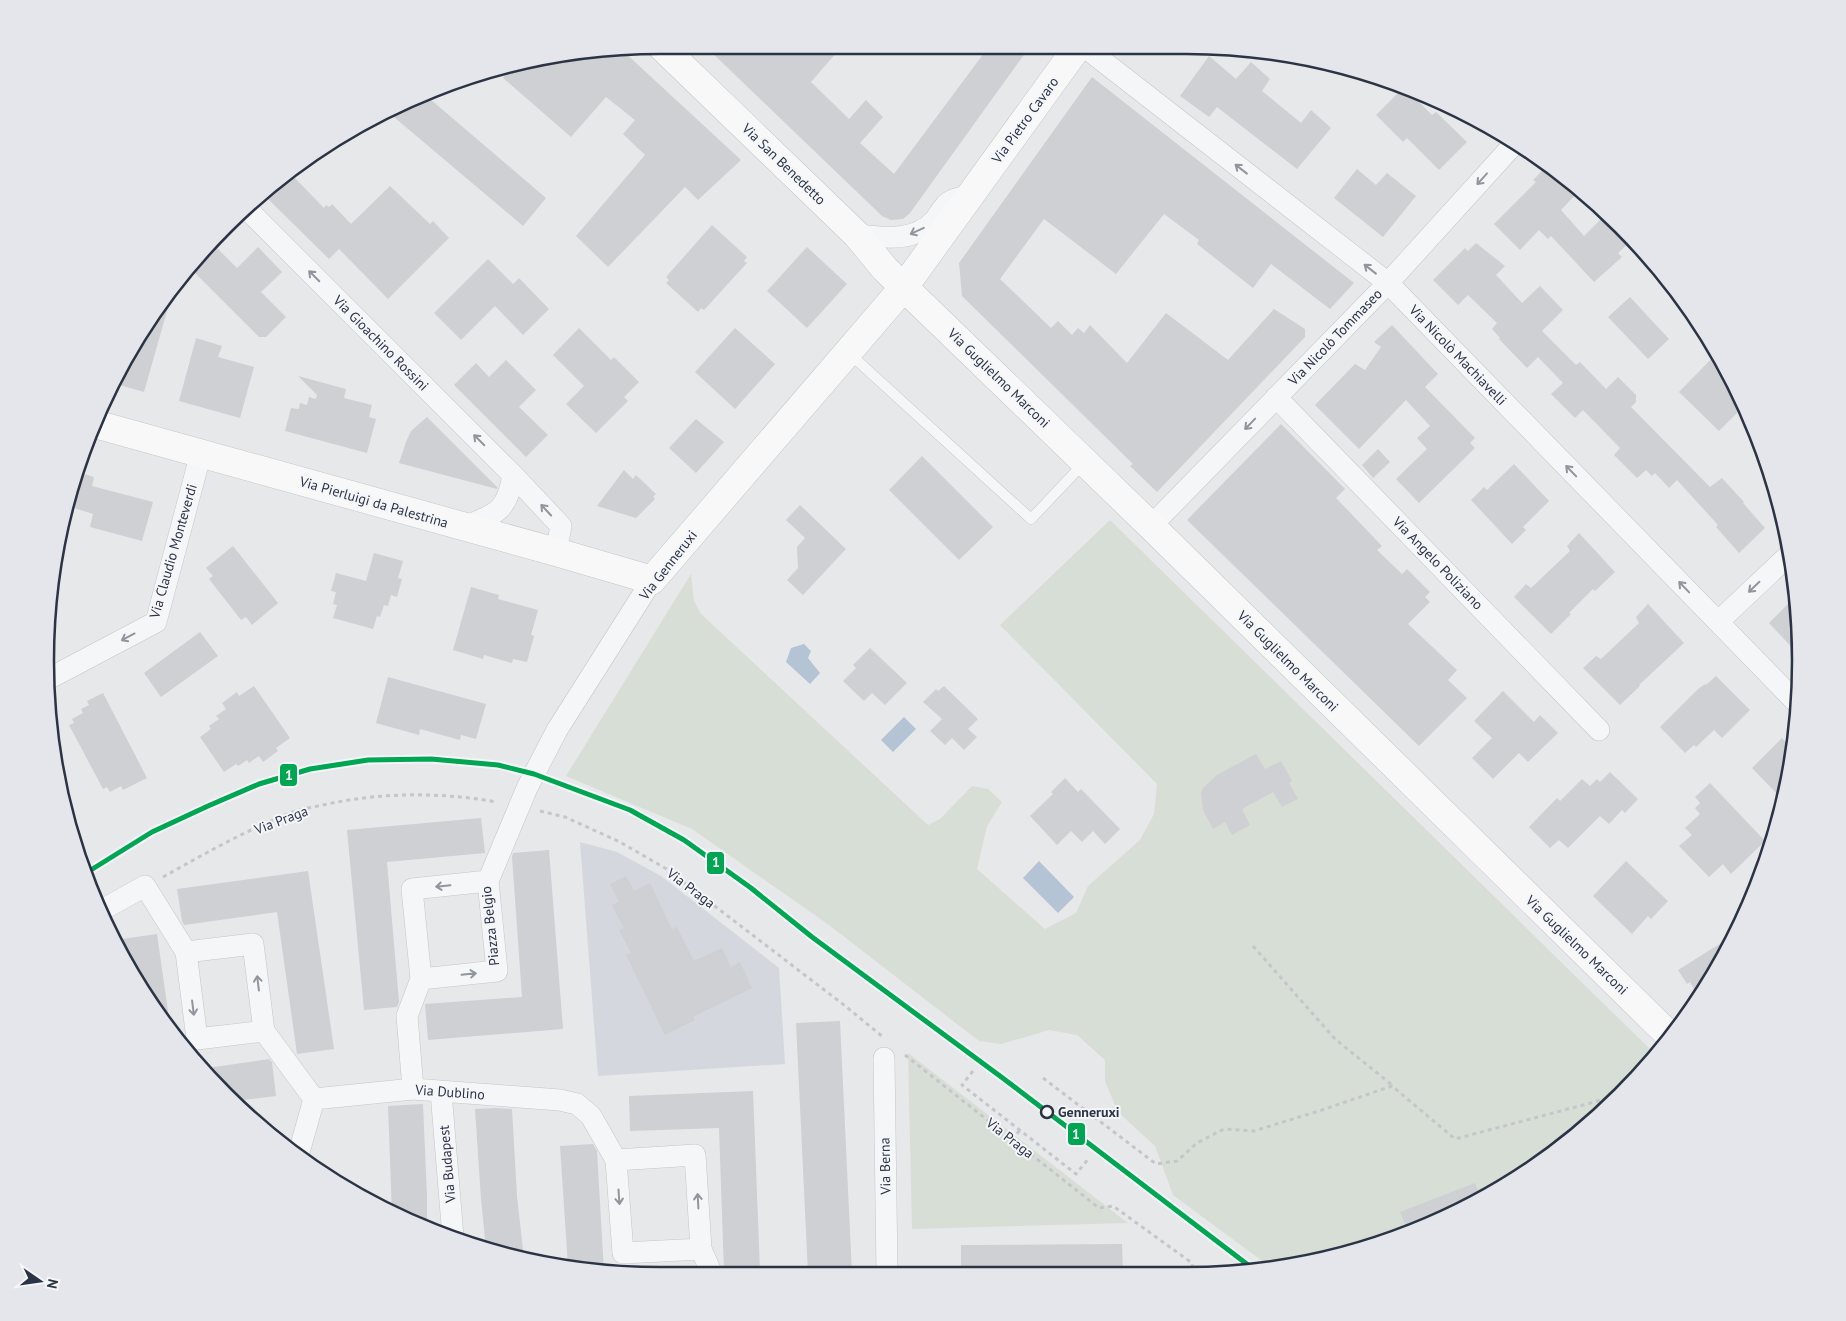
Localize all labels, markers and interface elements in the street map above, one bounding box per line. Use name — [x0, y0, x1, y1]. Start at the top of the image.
street label: Via Pietro Cavaro — [987, 73, 1062, 168]
street label: Via San Benedetto — [738, 119, 830, 209]
one-way arrow — [1234, 164, 1248, 174]
one-way arrow — [1477, 173, 1488, 186]
one-way arrow — [910, 227, 925, 237]
one-way arrow — [1364, 263, 1377, 274]
one-way arrow — [308, 270, 320, 282]
street label: Via Nicolò Tommaseo — [1284, 285, 1386, 390]
street label: Via Gioachino Rossini — [329, 291, 433, 395]
street label: Via Nicolò Machiavelli — [1405, 300, 1511, 409]
street label: Via Guglielmo Marconi — [943, 324, 1054, 431]
one-way arrow — [1244, 418, 1256, 430]
one-way arrow — [473, 435, 485, 447]
one-way arrow — [1565, 465, 1577, 477]
street label: Via Pierluigi da Palestrina — [297, 472, 450, 532]
street label: Via Claudio Monteverdi — [145, 482, 201, 621]
one-way arrow — [540, 504, 552, 516]
street label: Via Angelo Poliziano — [1388, 512, 1487, 613]
street label: Via Genneruxi — [635, 526, 701, 604]
one-way arrow — [1678, 581, 1690, 593]
one-way arrow — [1748, 581, 1761, 593]
street label: Via Guglielmo Marconi — [1233, 606, 1342, 715]
one-way arrow — [121, 633, 136, 642]
line badge: 1 — [279, 763, 298, 787]
text: 1 — [285, 766, 293, 784]
street label: Via Praga — [251, 802, 310, 839]
line badge: 1 — [706, 851, 725, 875]
text: 1 — [712, 853, 720, 871]
street label: Via Praga — [662, 863, 719, 912]
one-way arrow — [435, 881, 451, 891]
street label: Piazza Belgio — [477, 885, 503, 967]
street label: Via Guglielmo Marconi — [1521, 891, 1632, 998]
one-way arrow — [461, 969, 477, 979]
one-way arrow — [253, 975, 263, 991]
one-way arrow — [188, 999, 198, 1015]
street label: Via Dublino — [414, 1081, 485, 1103]
place label: Genneruxi — [1058, 1103, 1120, 1121]
marker: Genneruxi — [1040, 1105, 1054, 1119]
street label: Via Praga — [982, 1113, 1038, 1162]
line badge: 1 — [1067, 1122, 1086, 1146]
street label: Via Budapest — [435, 1124, 459, 1205]
text: 1 — [1072, 1125, 1080, 1143]
street label: Via Berna — [876, 1137, 895, 1196]
one-way arrow — [614, 1189, 623, 1205]
one-way arrow — [693, 1193, 702, 1209]
north arrow — [15, 1256, 65, 1306]
text: N — [43, 1277, 62, 1290]

